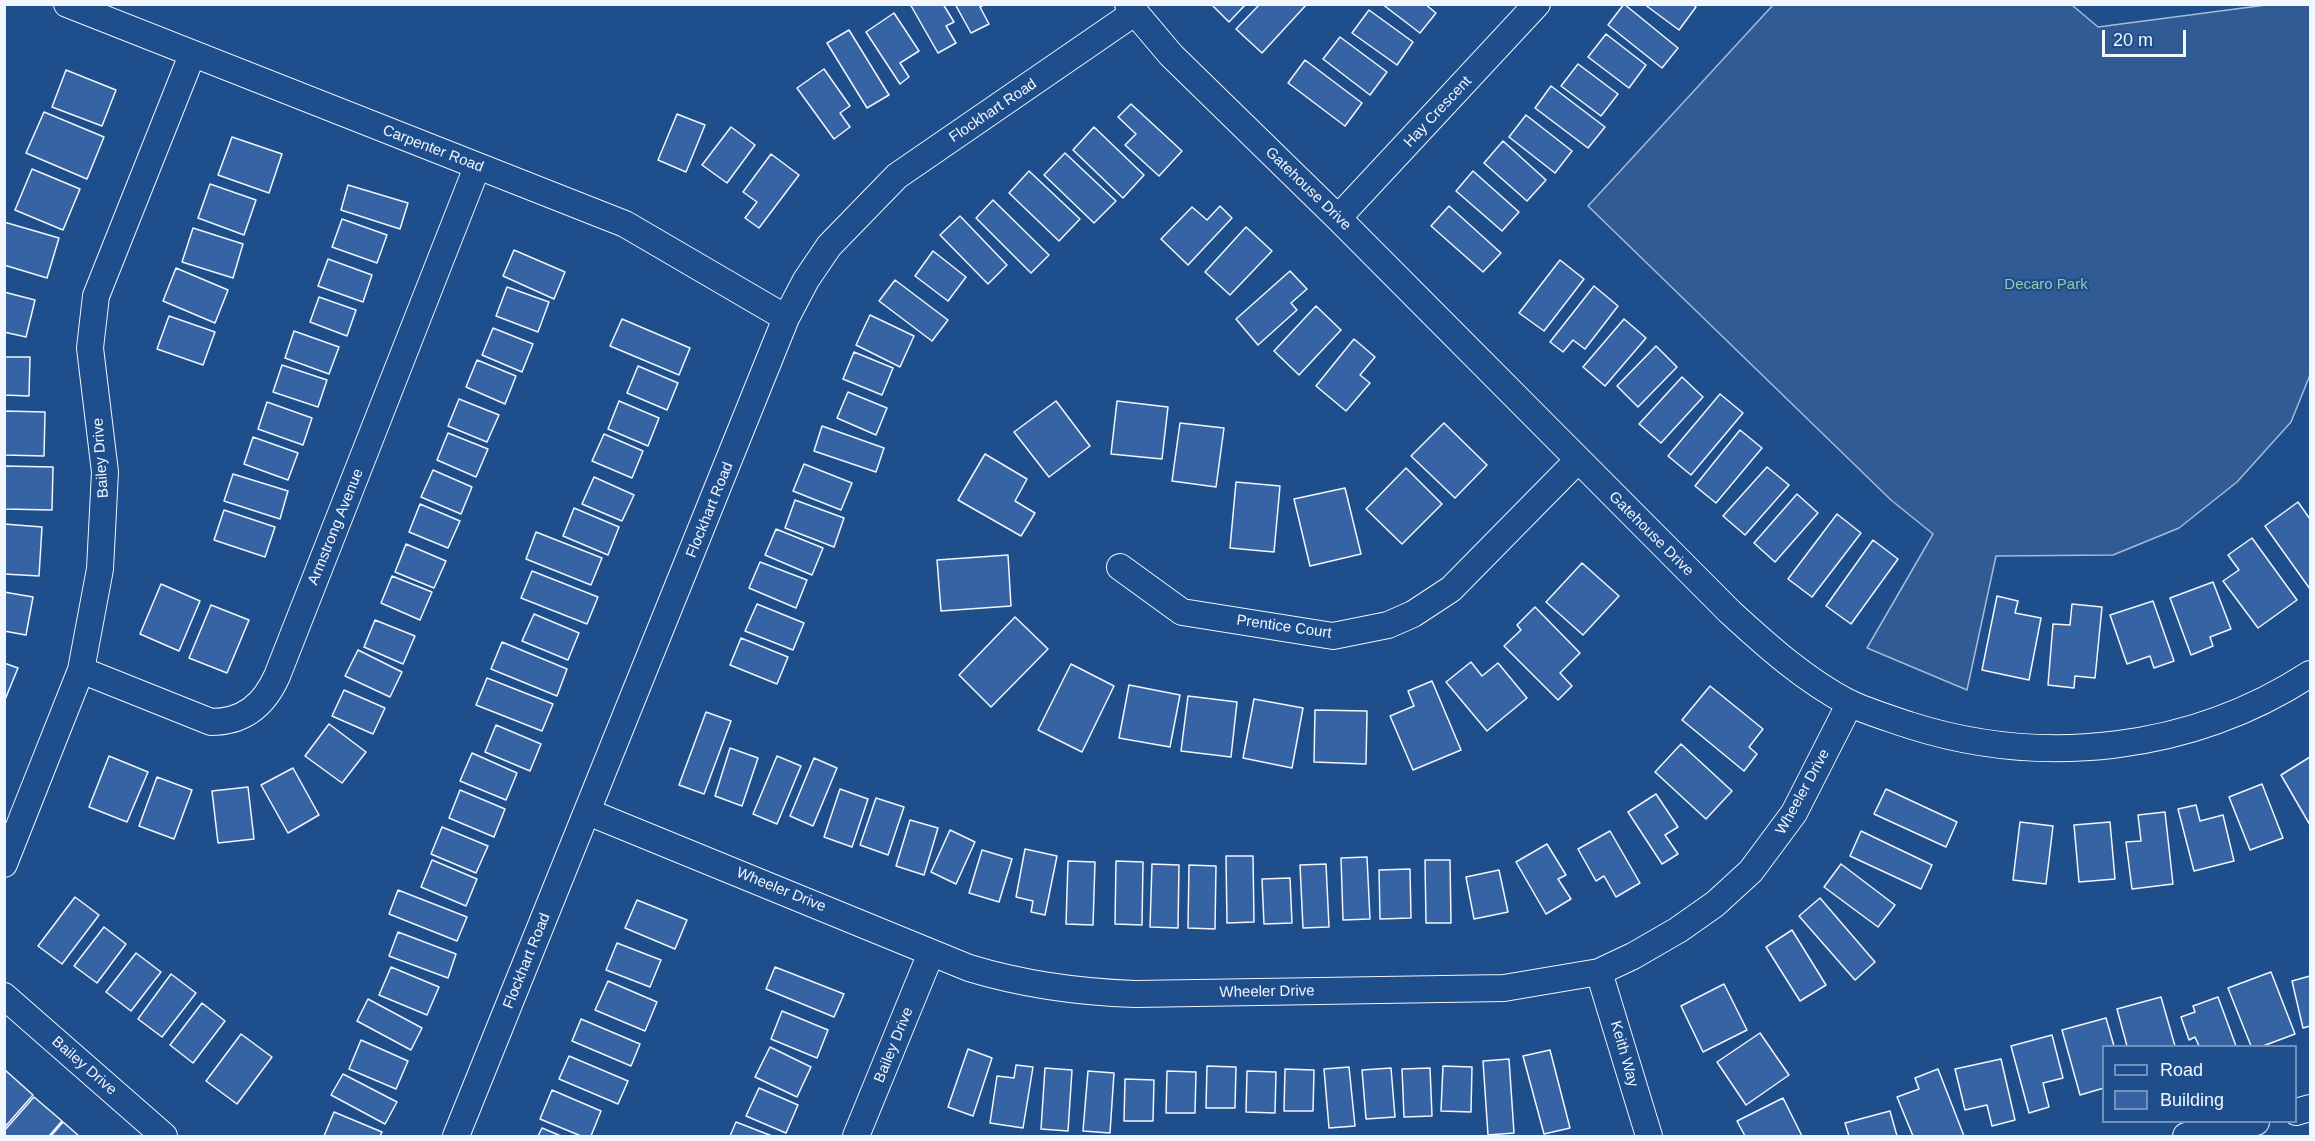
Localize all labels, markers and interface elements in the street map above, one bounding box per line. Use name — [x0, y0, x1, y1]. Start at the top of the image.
scale bar — [2105, 18, 2189, 56]
text: 20 m — [2113, 30, 2153, 50]
street label: Hay Crescent — [1400, 73, 1476, 151]
street label: Flockhart Road — [946, 75, 1040, 147]
street label: Carpenter Road — [380, 121, 486, 177]
street label: Gatehouse Drive — [1261, 143, 1355, 235]
park label: Decaro Park — [2004, 276, 2088, 294]
street label: Bailey Drive — [89, 417, 113, 499]
street label: Flockhart Road — [683, 459, 737, 561]
street label: Armstrong Avenue — [304, 466, 368, 588]
street label: Gatehouse Drive — [1605, 488, 1697, 580]
street label: Prentice Court — [1235, 611, 1333, 643]
street label: Wheeler Drive — [1772, 746, 1834, 838]
street label: Wheeler Drive — [734, 864, 828, 916]
street label: Flockhart Road — [500, 910, 554, 1012]
street label: Wheeler Drive — [1219, 982, 1315, 1002]
street label: Bailey Drive — [871, 1005, 917, 1085]
street label: Keith Way — [1606, 1019, 1642, 1089]
street label: Bailey Drive — [48, 1033, 120, 1099]
legend — [2102, 1045, 2297, 1123]
text: Road — [2160, 1060, 2203, 1080]
text: Building — [2160, 1090, 2224, 1110]

